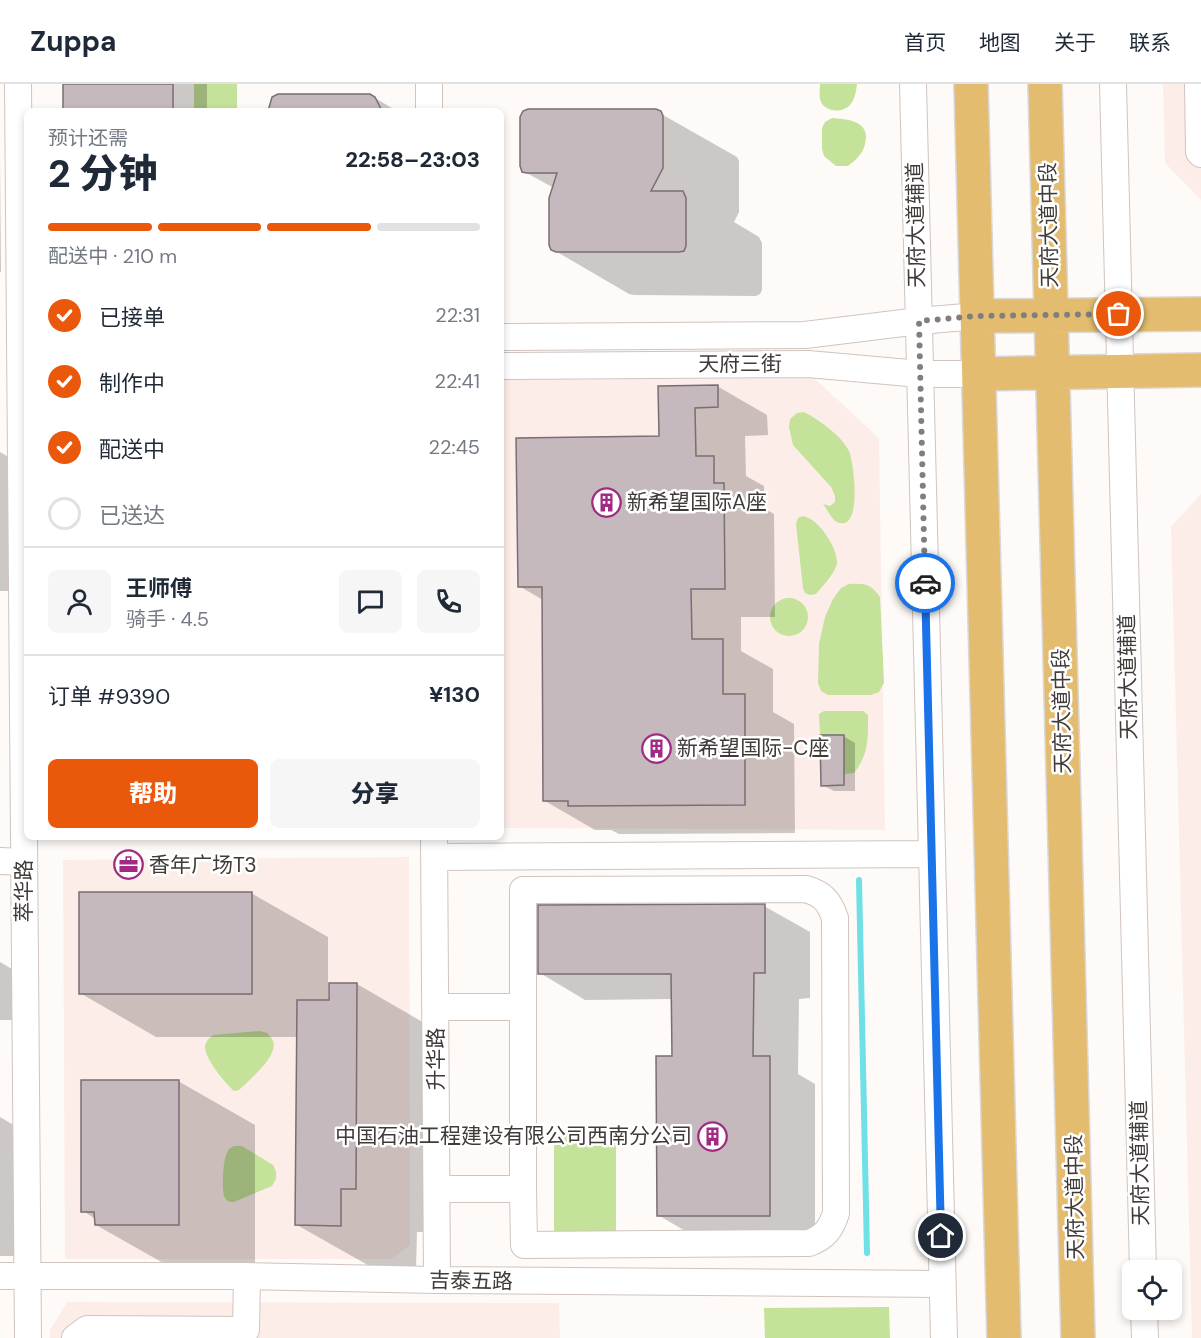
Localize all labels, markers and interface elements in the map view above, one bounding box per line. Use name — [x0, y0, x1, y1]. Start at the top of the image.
text: Zuppa — [30, 23, 117, 60]
text: 首页 — [904, 29, 946, 57]
text: 地图 — [979, 29, 1021, 57]
text: 关于 — [1054, 29, 1096, 57]
text: 联系 — [1129, 29, 1171, 57]
text: 预计还需 — [48, 125, 128, 151]
text: 22:58–23:03 — [345, 145, 480, 174]
text: 2 分钟 — [48, 148, 158, 199]
street label: 天府大道辅道 — [901, 162, 931, 288]
street label: 天府大道中段 — [1034, 162, 1064, 288]
text: 配送中 · 210 m — [48, 243, 177, 269]
pin — [1093, 288, 1144, 339]
icon: bag — [1102, 297, 1135, 330]
icon: check — [48, 299, 81, 332]
text: 22:31 — [435, 302, 480, 328]
text: 已接单 — [99, 303, 165, 332]
street label: 天府三街 — [698, 350, 782, 378]
icon: check — [48, 365, 81, 398]
text: 22:41 — [435, 368, 480, 394]
text: 制作中 — [99, 369, 165, 398]
icon: check — [48, 431, 81, 464]
text: 22:45 — [429, 434, 480, 460]
text: 配送中 — [99, 435, 165, 464]
building icon: 新希望国际A座 — [590, 486, 622, 518]
place label: 新希望国际A座 — [627, 488, 767, 516]
text: 已送达 — [99, 501, 165, 530]
courier — [895, 553, 955, 613]
icon: car — [909, 567, 942, 600]
button: person — [48, 570, 111, 633]
button: chat — [339, 570, 402, 633]
button: phone — [417, 570, 480, 633]
text: 王师傅 — [126, 574, 192, 603]
text: 骑手 · 4.5 — [126, 606, 209, 632]
street label: 天府大道辅道 — [1113, 614, 1143, 740]
street label: 天府大道中段 — [1047, 648, 1077, 774]
text: ¥130 — [429, 680, 480, 709]
text: 订单 #9390 — [48, 682, 170, 711]
building icon: 新希望国际-C座 — [640, 732, 672, 764]
place label: 新希望国际-C座 — [677, 734, 829, 762]
button: 帮助 — [48, 759, 258, 828]
button: 分享 — [270, 759, 480, 828]
office icon: 香年广场T3 — [112, 849, 144, 881]
place label: 香年广场T3 — [149, 851, 257, 879]
street label: 萃华路 — [10, 860, 38, 923]
street label: 升华路 — [422, 1028, 450, 1091]
street label: 天府大道辅道 — [1125, 1100, 1155, 1226]
building icon: 中国石油工程建设有限公司西南分公司 — [697, 1120, 729, 1152]
place label: 中国石油工程建设有限公司西南分公司 — [335, 1122, 692, 1150]
street label: 天府大道中段 — [1060, 1134, 1090, 1260]
pin — [915, 1210, 966, 1261]
icon: home — [924, 1219, 957, 1252]
map controls — [1122, 1260, 1182, 1320]
button: locate — [1122, 1260, 1182, 1320]
street label: 吉泰五路 — [429, 1266, 513, 1296]

